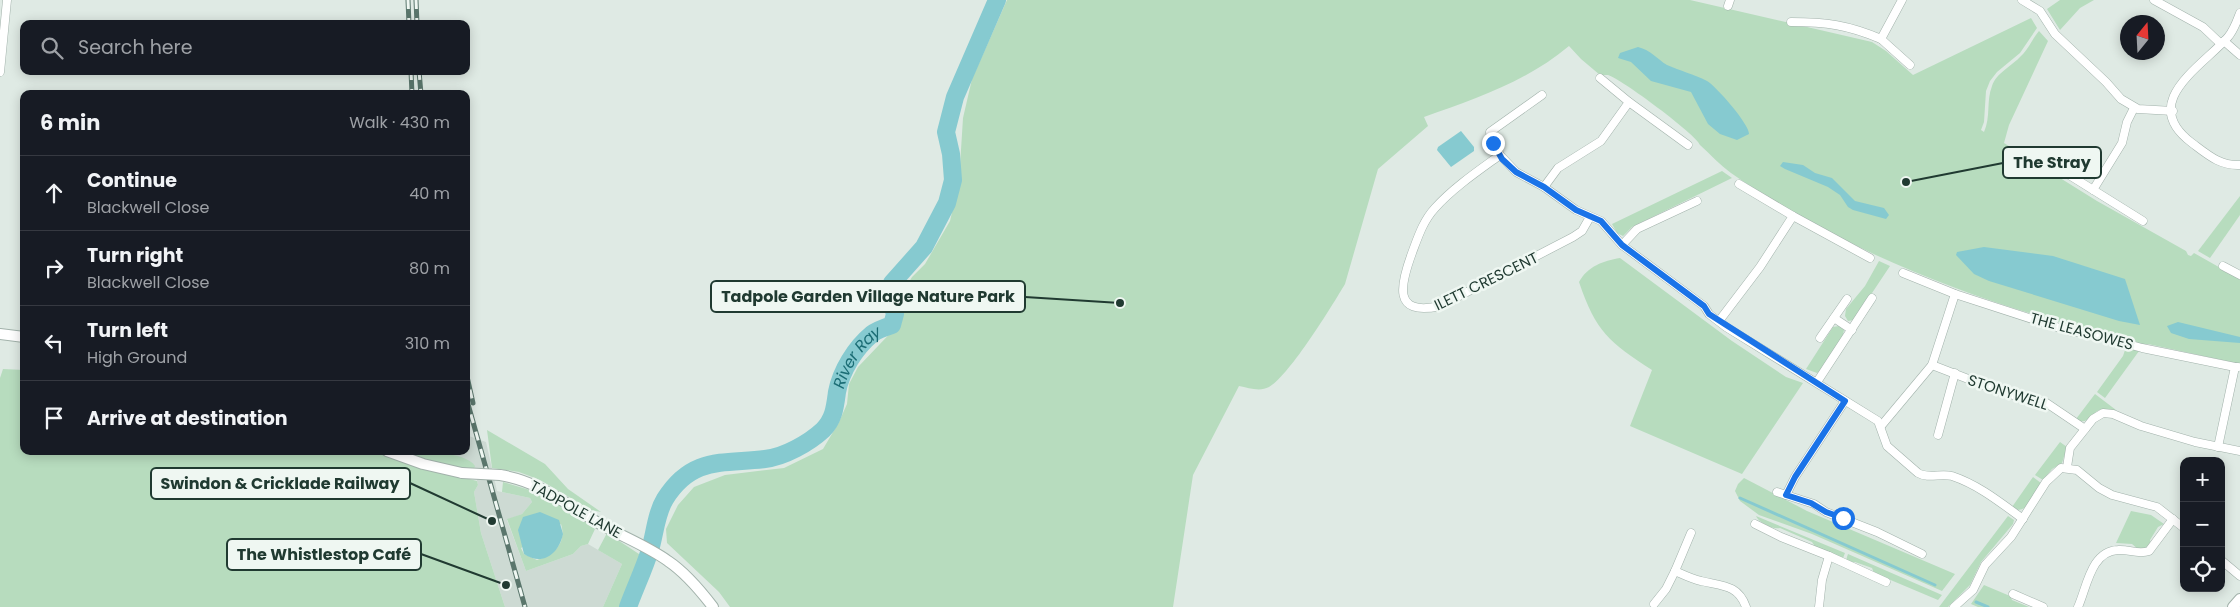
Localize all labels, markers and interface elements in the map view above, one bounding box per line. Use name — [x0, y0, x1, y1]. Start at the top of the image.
north arrow — [2120, 15, 2165, 60]
search box — [20, 20, 470, 75]
icon: search — [38, 34, 66, 62]
text: Search here — [78, 34, 192, 61]
text: 6 min — [40, 108, 100, 137]
text: Walk · 430 m — [349, 111, 450, 134]
route end — [1482, 132, 1505, 155]
callout: The Stray — [2003, 147, 2101, 178]
text: The Stray — [2013, 151, 2092, 174]
text: Continue — [87, 167, 177, 194]
icon: ahead — [40, 179, 68, 207]
text: 40 m — [409, 182, 450, 205]
text: Blackwell Close — [87, 196, 210, 219]
text: Turn right — [87, 242, 183, 269]
street label: ILETT CRESCENT — [1431, 247, 1541, 315]
icon: right — [40, 254, 68, 282]
text: 80 m — [409, 257, 450, 280]
text: Blackwell Close — [87, 271, 210, 294]
callout: Tadpole Garden Village Nature Park — [711, 281, 1025, 312]
text: Tadpole Garden Village Nature Park — [721, 285, 1015, 308]
street label: THE LEASOWES — [2028, 307, 2136, 355]
text: Turn left — [87, 317, 168, 344]
water label: River Ray — [827, 319, 886, 391]
icon: left — [40, 329, 68, 357]
text: 310 m — [405, 332, 450, 355]
text: High Ground — [87, 346, 187, 369]
street label: STONYWELL — [1965, 369, 2051, 415]
icon: arrive — [40, 404, 68, 432]
text: Arrive at destination — [87, 405, 288, 432]
map controls — [2180, 457, 2225, 592]
button: + — [2180, 457, 2225, 502]
callout: Swindon & Cricklade Railway — [151, 468, 410, 499]
text: Swindon & Cricklade Railway — [160, 472, 400, 495]
street label: TADPOLE LANE — [526, 475, 626, 543]
button: − — [2180, 502, 2225, 547]
route start — [1832, 507, 1855, 530]
callout: The Whistlestop Café — [227, 539, 421, 570]
text: The Whistlestop Café — [237, 543, 411, 566]
button: locate — [2180, 547, 2225, 592]

